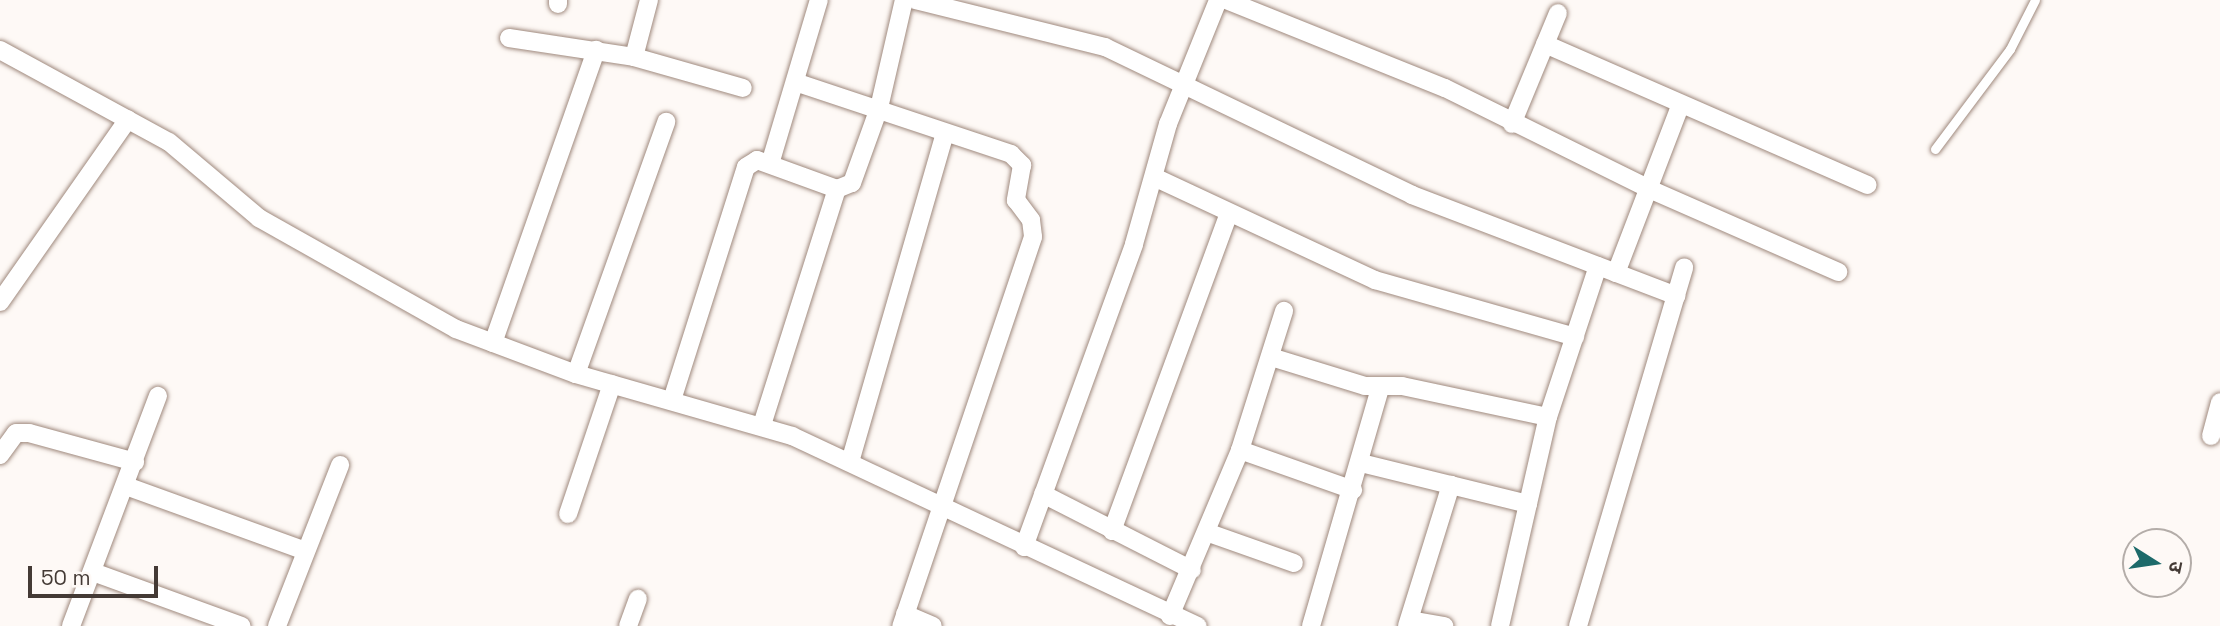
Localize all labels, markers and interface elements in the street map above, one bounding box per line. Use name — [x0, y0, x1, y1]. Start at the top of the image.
north arrow — [2122, 528, 2192, 598]
scale bar — [32, 552, 161, 596]
text: उ — [2163, 559, 2189, 575]
text: 50 m — [41, 564, 91, 591]

